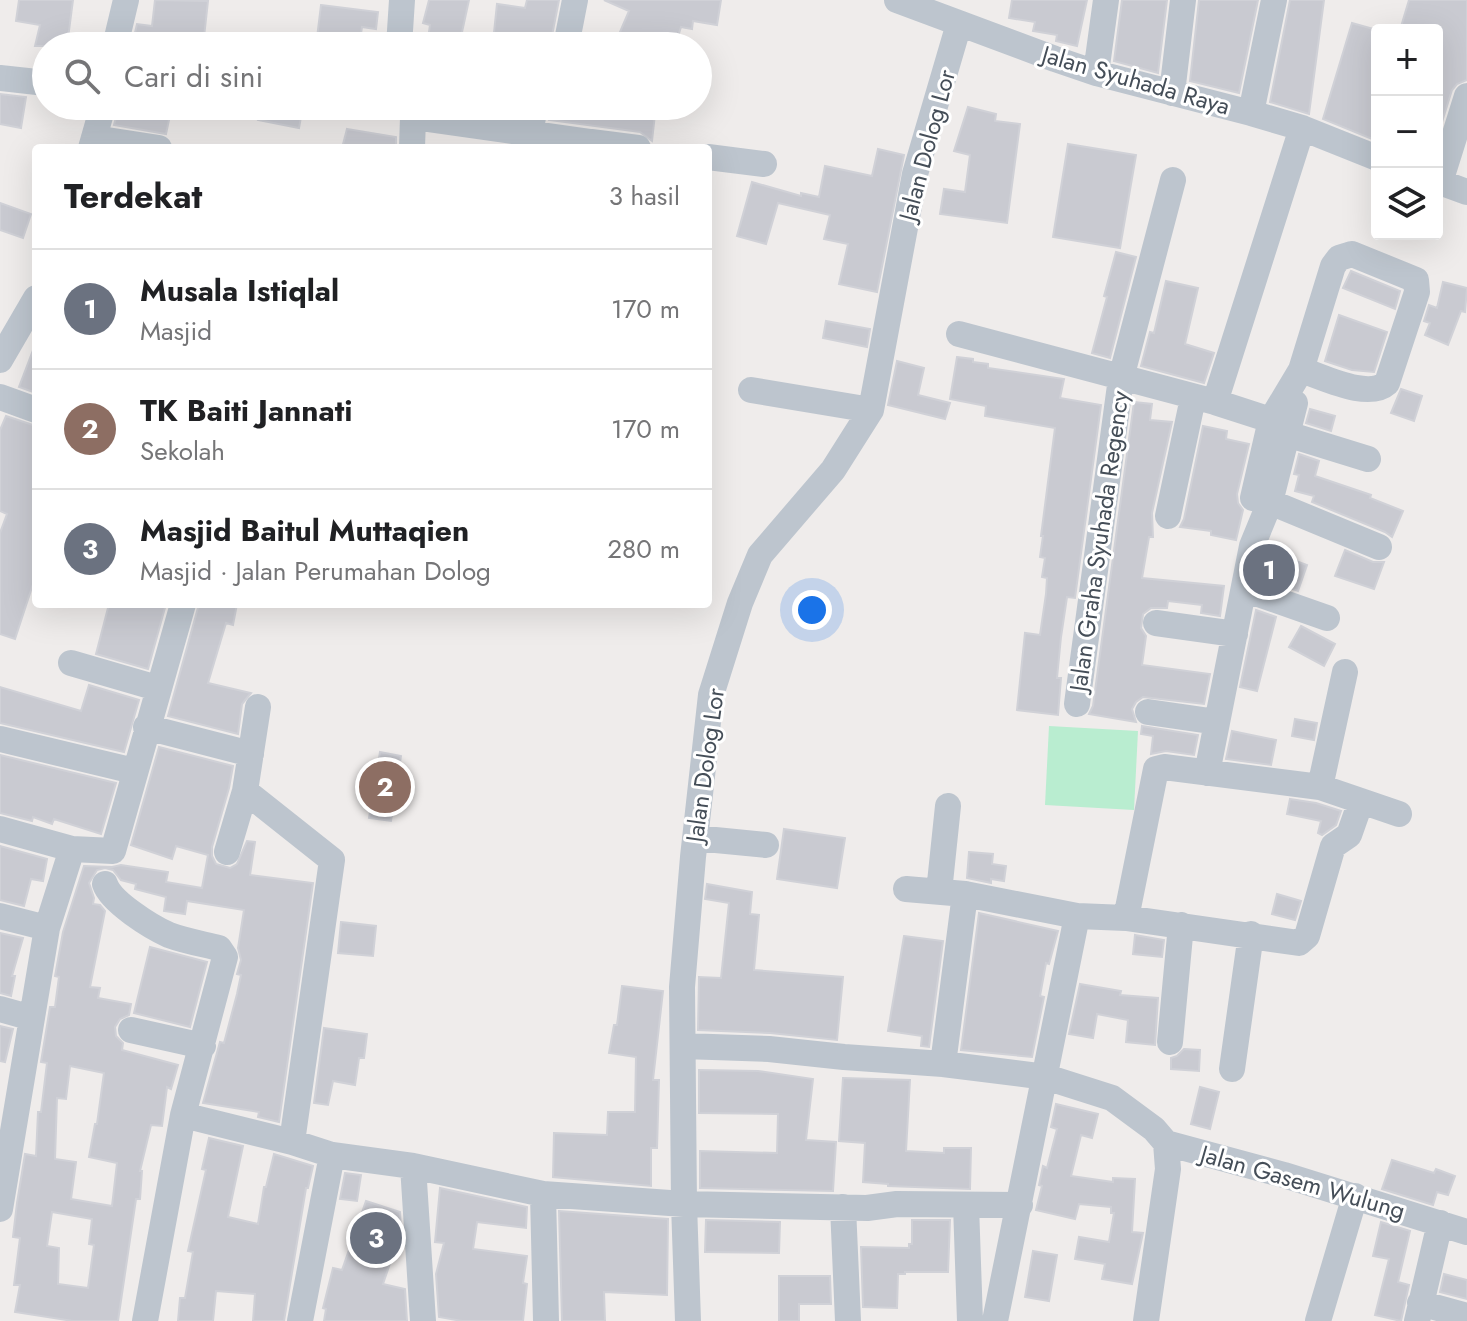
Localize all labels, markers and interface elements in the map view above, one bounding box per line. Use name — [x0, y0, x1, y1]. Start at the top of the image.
map controls — [1371, 24, 1443, 240]
button: + — [1371, 24, 1443, 96]
search box — [32, 32, 712, 120]
street label: Jalan Syuhada Raya — [1035, 36, 1234, 124]
icon: search — [60, 54, 104, 98]
text: Cari di sini — [124, 55, 263, 98]
street label: Jalan Dolog Lor — [889, 65, 964, 227]
button: − — [1371, 96, 1443, 168]
button: layers — [1371, 168, 1443, 240]
text: Terdekat — [64, 172, 202, 221]
text: 3 hasil — [609, 177, 680, 215]
text: Musala Istiqlal — [140, 269, 339, 312]
text: 1 — [83, 290, 97, 328]
text: 170 m — [611, 290, 680, 328]
text: Masjid — [140, 312, 212, 350]
street label: Jalan Graha Syuhada Regency — [1060, 388, 1137, 697]
text: TK Baiti Jannati — [140, 389, 353, 432]
text: 2 — [81, 410, 99, 448]
text: 170 m — [611, 410, 680, 448]
text: Sekolah — [140, 432, 225, 470]
text: Masjid Baitul Muttaqien — [140, 509, 469, 552]
text: 3 — [82, 530, 98, 568]
text: 280 m — [607, 530, 680, 568]
pin: 1 — [1243, 540, 1295, 600]
text: Masjid · Jalan Perumahan Dolog — [140, 552, 491, 590]
your location — [792, 590, 832, 630]
street label: Jalan Dolog Lor — [676, 685, 733, 847]
pin: 2 — [359, 757, 411, 817]
street label: Jalan Gasem Wulung — [1194, 1135, 1409, 1228]
pin: 3 — [350, 1208, 402, 1268]

